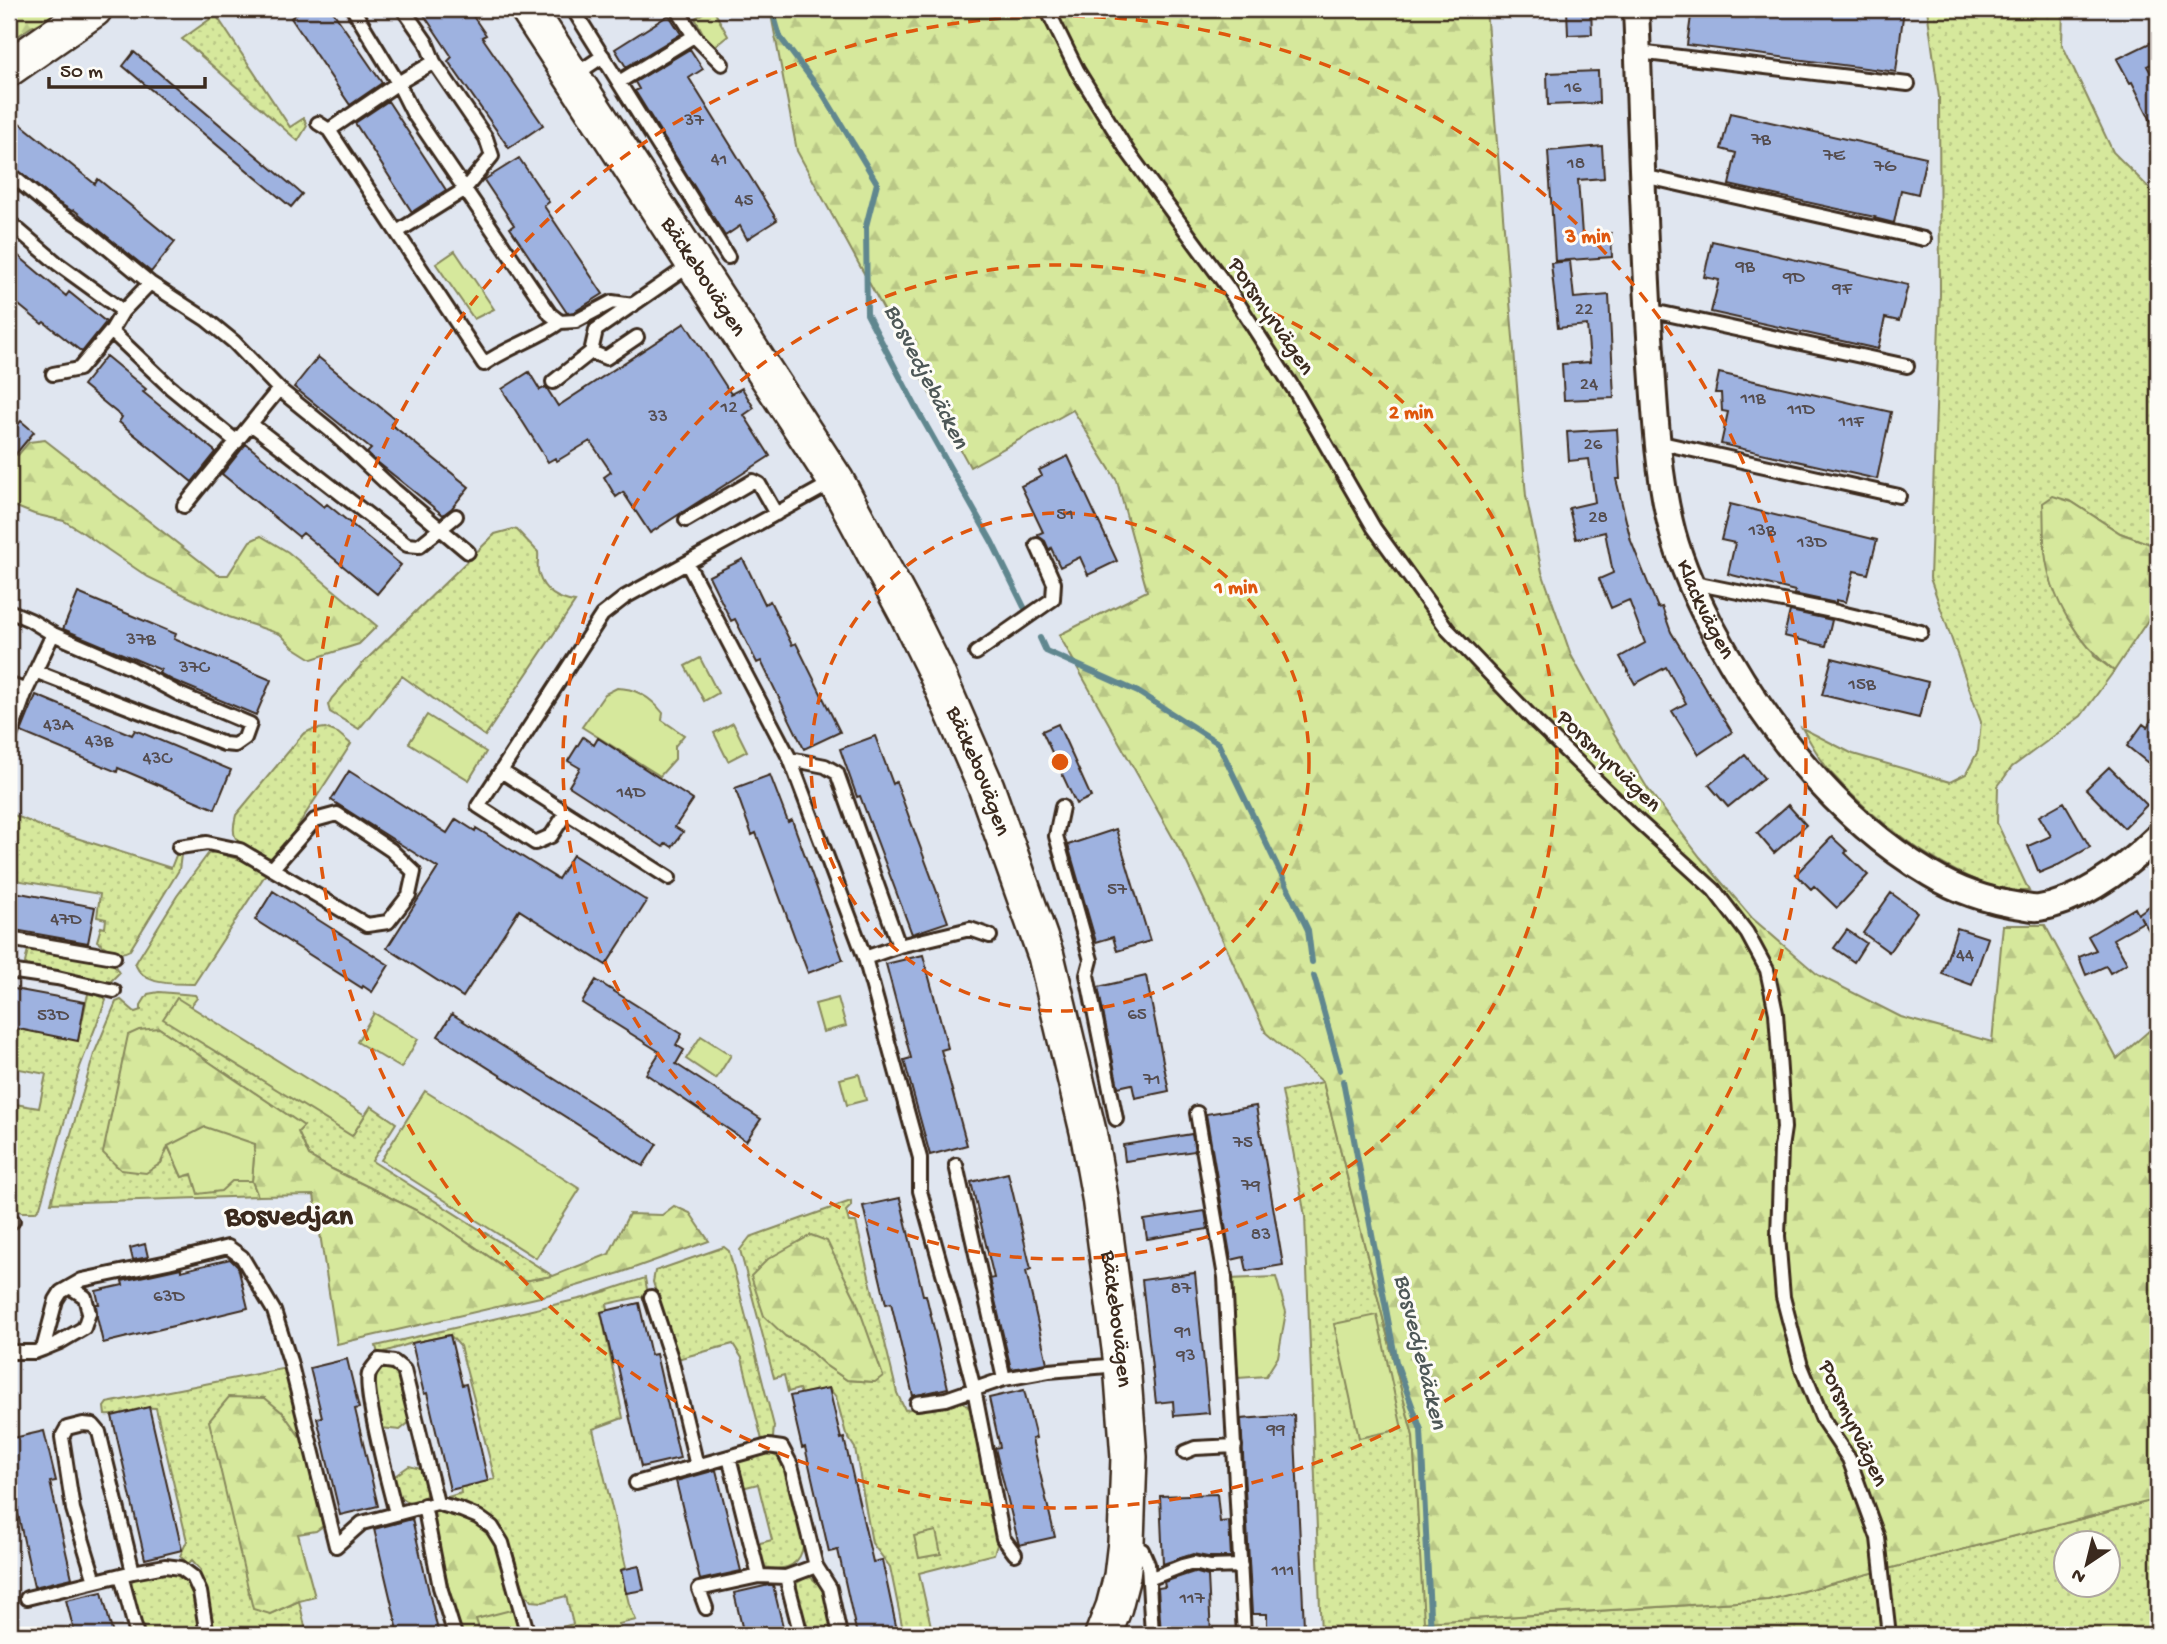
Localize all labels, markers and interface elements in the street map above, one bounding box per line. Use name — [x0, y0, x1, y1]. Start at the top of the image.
scale bar — [49, 46, 205, 90]
text: 50 m — [60, 61, 103, 86]
house number: 16 — [1563, 77, 1582, 100]
house number: 37 — [683, 110, 705, 133]
house number: 7B — [1750, 129, 1772, 152]
house number: 7E — [1822, 145, 1846, 168]
house number: 41 — [711, 149, 727, 172]
house number: 18 — [1566, 153, 1585, 176]
house number: 7G — [1873, 156, 1897, 179]
house number: 45 — [735, 190, 753, 213]
street label: Bäckebovägen — [653, 211, 752, 342]
text: 3 min — [1564, 226, 1612, 251]
street label: Porsmyrvägen — [1220, 252, 1319, 381]
house number: 9B — [1734, 256, 1756, 279]
house number: 9D — [1782, 267, 1806, 290]
house number: 9F — [1831, 278, 1853, 301]
house number: 22 — [1575, 299, 1593, 322]
water label: Bosvedjebäcken — [876, 300, 974, 455]
house number: 24 — [1580, 374, 1598, 397]
house number: 11B — [1739, 388, 1767, 411]
house number: 12 — [720, 397, 738, 420]
house number: 11D — [1786, 399, 1815, 422]
text: 2 min — [1389, 402, 1434, 427]
house number: 33 — [647, 406, 668, 429]
house number: 11F — [1837, 411, 1865, 434]
house number: 26 — [1584, 434, 1603, 457]
house number: 51 — [1056, 504, 1074, 527]
house number: 28 — [1588, 507, 1608, 530]
house number: 13B — [1747, 520, 1777, 543]
house number: 13D — [1796, 532, 1828, 555]
street label: Klackvägen — [1669, 556, 1740, 664]
text: 1 min — [1214, 577, 1258, 602]
house number: 37B — [125, 629, 157, 652]
house number: 37C — [178, 657, 211, 680]
house number: 15B — [1847, 674, 1877, 697]
street label: Bäckebovägen — [939, 702, 1016, 840]
street label: Porsmyrvägen — [1549, 704, 1666, 819]
house number: 43A — [43, 715, 75, 738]
house number: 43B — [85, 731, 115, 754]
house number: 43C — [142, 748, 173, 771]
centre of rings — [1048, 750, 1072, 774]
house number: 14D — [615, 782, 646, 805]
house number: 57 — [1107, 879, 1128, 902]
house number: 47D — [50, 909, 82, 932]
house number: 44 — [1956, 945, 1974, 968]
house number: 65 — [1127, 1004, 1147, 1027]
house number: 53D — [37, 1005, 70, 1028]
house number: 71 — [1142, 1069, 1161, 1092]
house number: 75 — [1232, 1132, 1253, 1155]
house number: 79 — [1240, 1175, 1261, 1198]
district label: Bosvedjan — [224, 1201, 354, 1236]
house number: 83 — [1251, 1224, 1271, 1247]
street label: Bäckebovägen — [1094, 1248, 1137, 1388]
water label: Bosvedjebäcken — [1386, 1272, 1452, 1433]
house number: 87 — [1171, 1278, 1192, 1301]
house number: 63D — [153, 1286, 186, 1309]
house number: 91 — [1173, 1321, 1192, 1344]
house number: 93 — [1175, 1345, 1196, 1368]
street label: Porsmyrvägen — [1811, 1356, 1893, 1491]
house number: 99 — [1265, 1419, 1286, 1442]
north arrow — [2052, 1528, 2122, 1598]
house number: 111 — [1270, 1560, 1295, 1583]
text: N — [2068, 1562, 2091, 1588]
house number: 117 — [1178, 1588, 1206, 1611]

